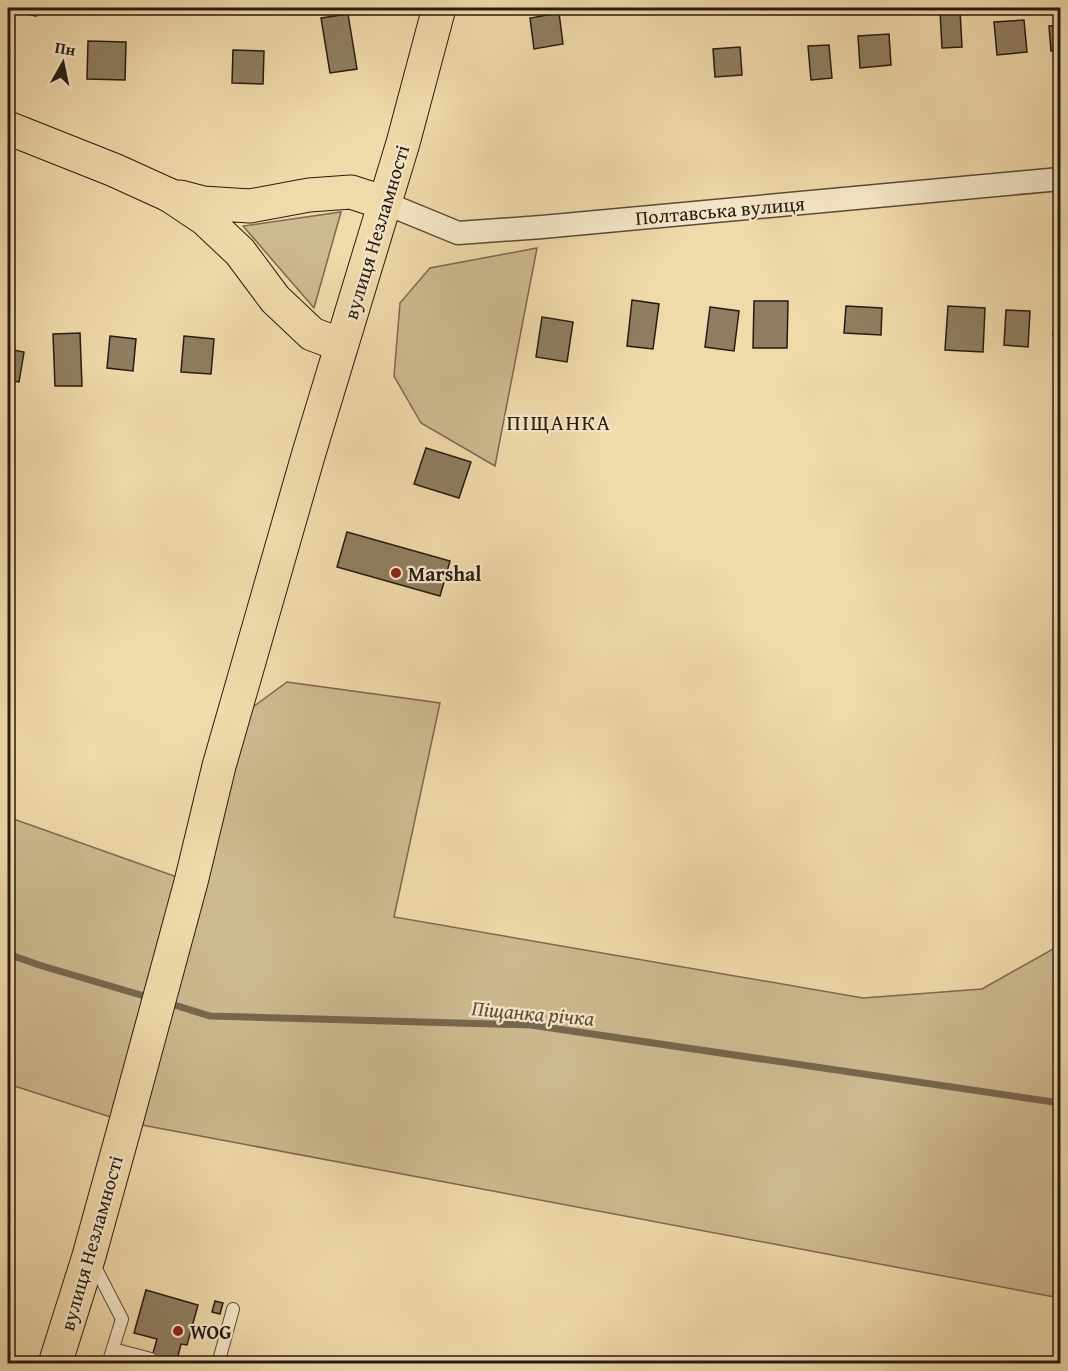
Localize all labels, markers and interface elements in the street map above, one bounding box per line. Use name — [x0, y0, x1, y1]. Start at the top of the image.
north arrow — [33, 33, 93, 93]
text: Пн — [53, 35, 78, 62]
street label: вулиця Незламності — [336, 141, 416, 323]
street label: Полтавська вулиця — [634, 188, 806, 232]
district label: ПІЩАНКА — [507, 406, 611, 438]
place label: Marshal — [408, 559, 482, 588]
marker: Marshal — [389, 566, 403, 580]
water label: Піщанка річка — [470, 992, 596, 1034]
street label: вулиця Незламності — [52, 1152, 130, 1334]
place label: WOG — [190, 1317, 231, 1346]
marker: WOG — [171, 1324, 185, 1338]

